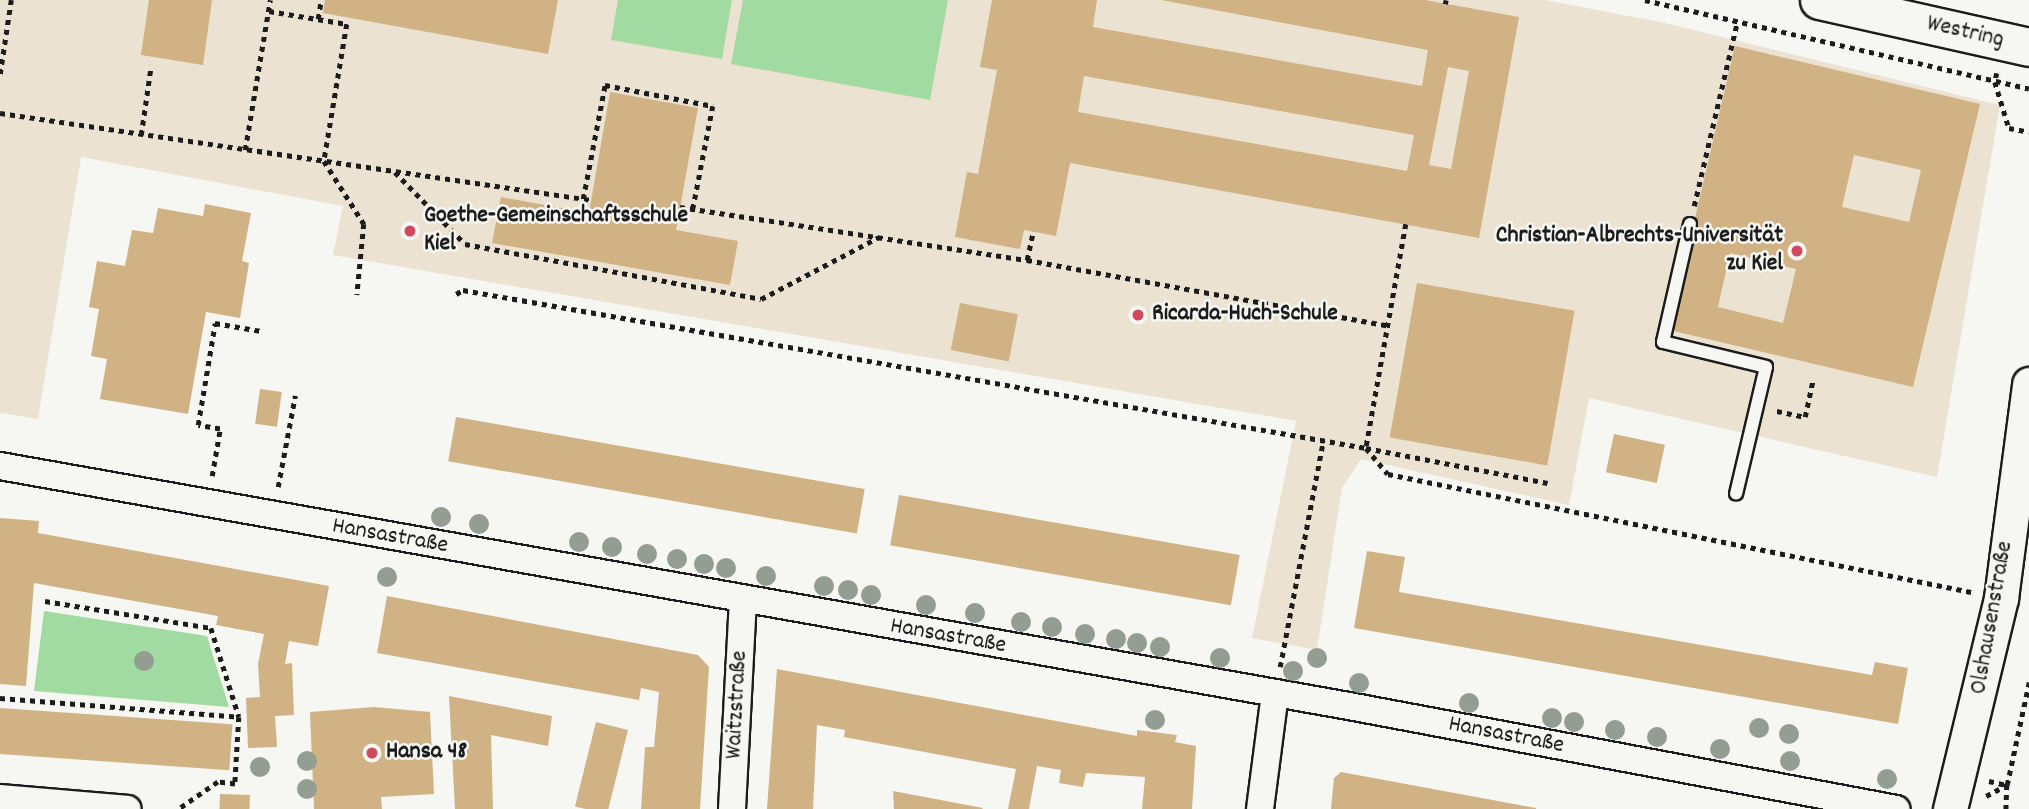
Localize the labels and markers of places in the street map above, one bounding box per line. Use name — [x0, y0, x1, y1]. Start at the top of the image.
place label: Goethe-Gemeinschaftsschule Kiel — [424, 203, 688, 259]
marker: Goethe-Gemeinschaftsschule Kiel — [402, 223, 418, 239]
place label: Christian-Albrechts-Universität zu Kiel — [1496, 223, 1783, 279]
marker: Christian-Albrechts-Universität zu Kiel — [1789, 243, 1805, 259]
place label: Ricarda-Huch-Schule — [1152, 301, 1338, 329]
marker: Ricarda-Huch-Schule — [1130, 307, 1146, 323]
place label: Hansa 48 — [386, 739, 467, 767]
marker: Hansa 48 — [364, 745, 380, 761]

